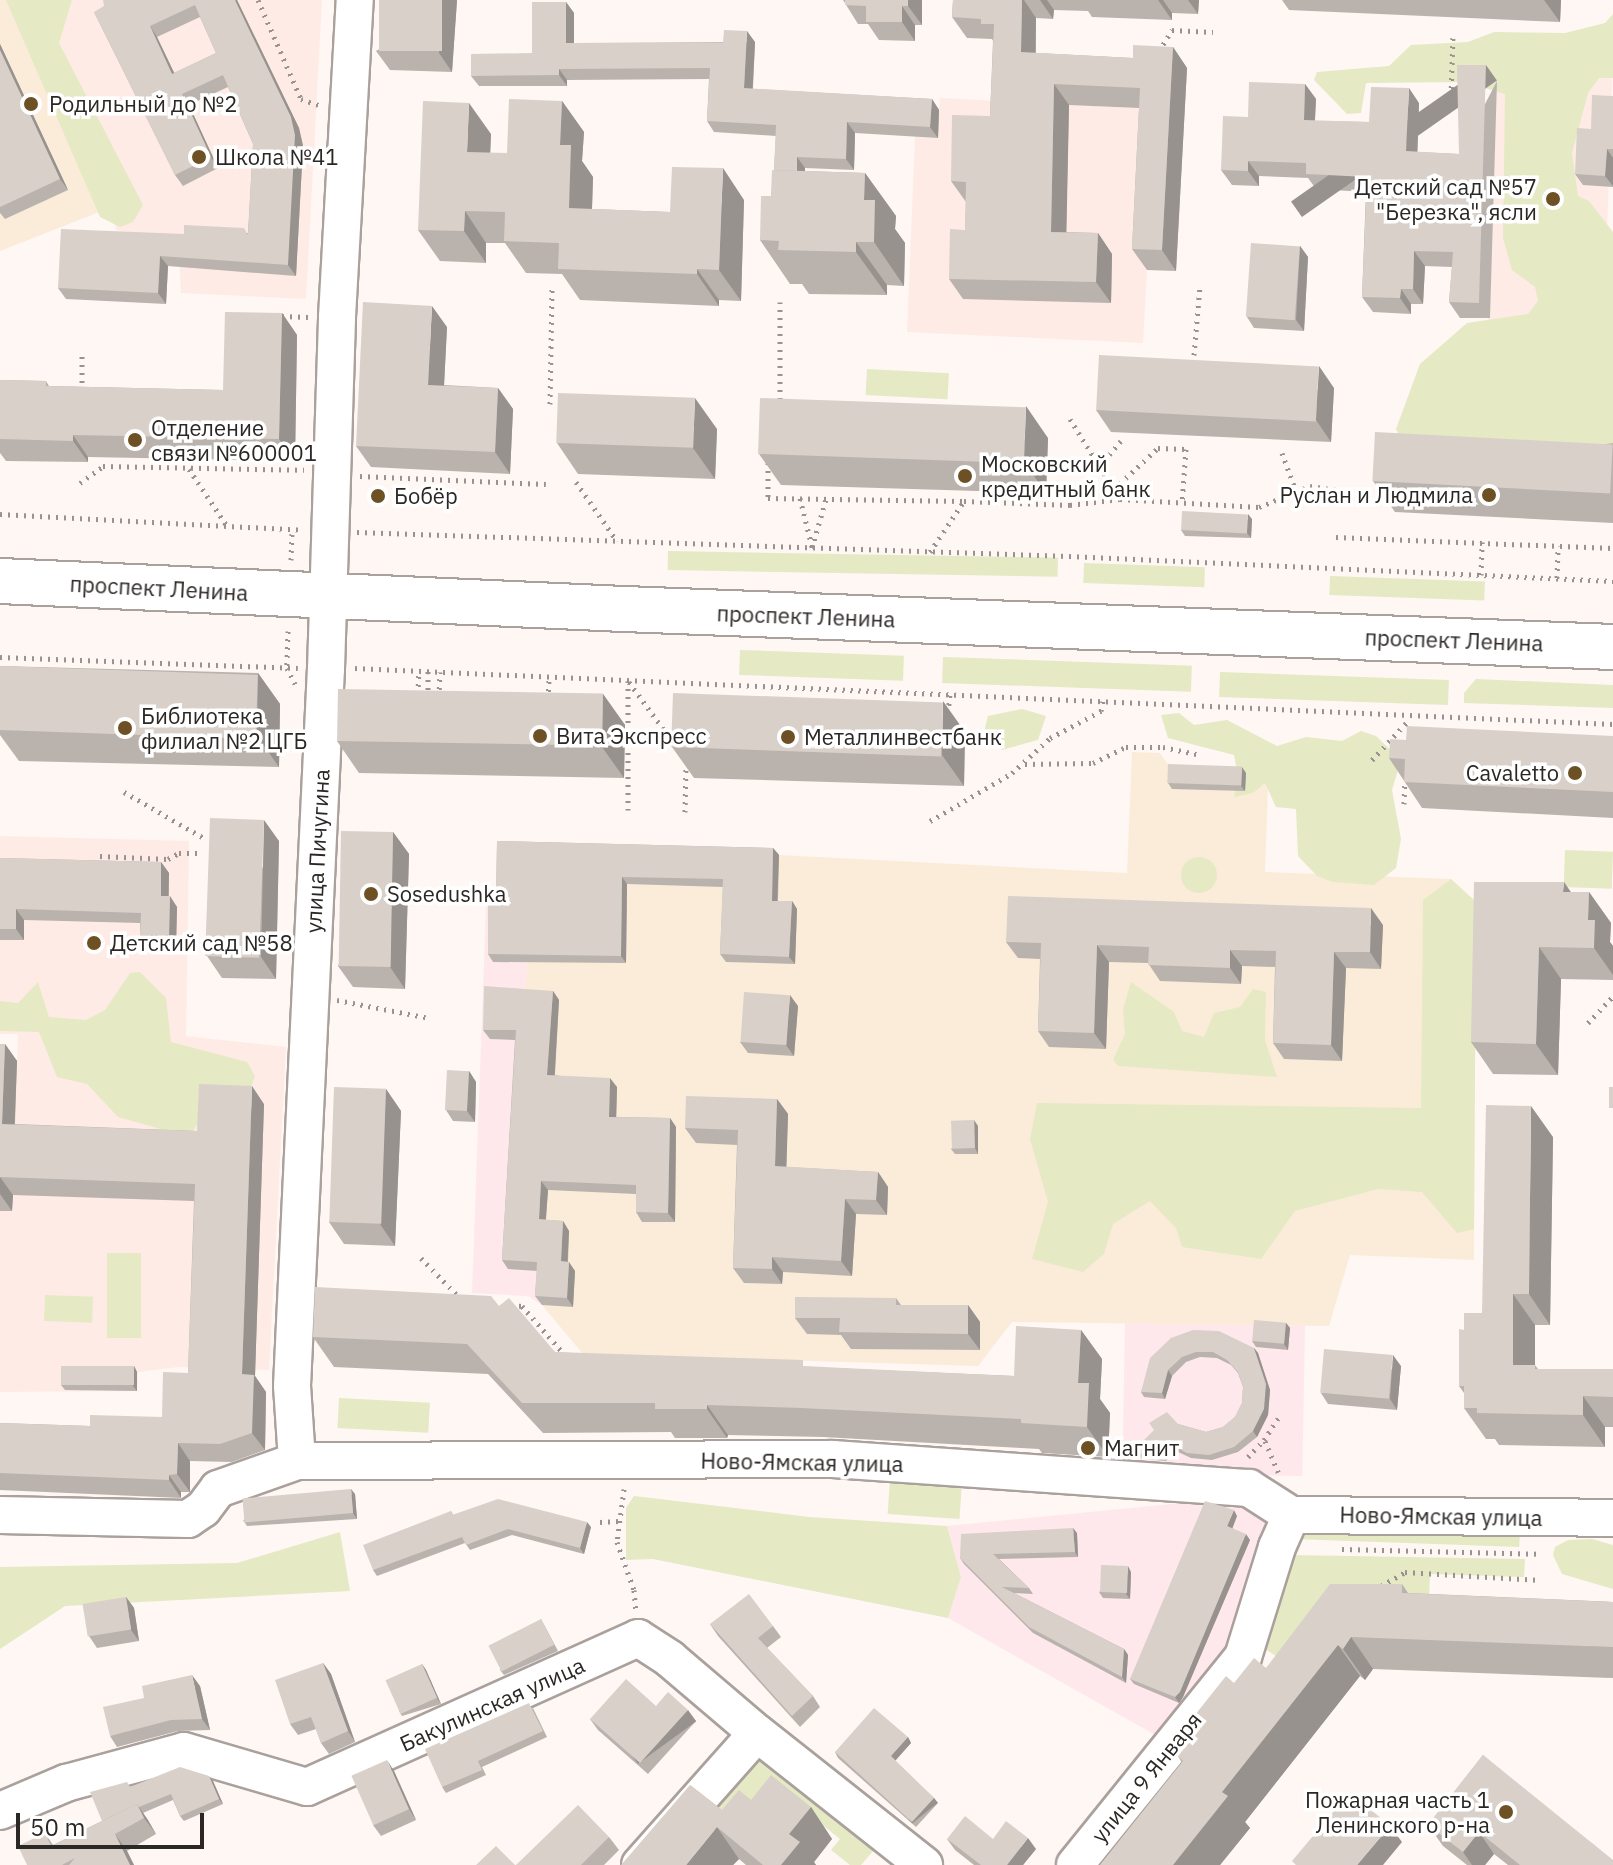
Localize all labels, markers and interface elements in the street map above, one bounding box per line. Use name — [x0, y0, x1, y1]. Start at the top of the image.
place label: Родильный до №2 — [49, 91, 238, 117]
marker: Родильный до №2 — [20, 93, 42, 115]
place label: Школа №41 — [215, 144, 338, 170]
marker: Школа №41 — [190, 148, 208, 166]
place label: Детский сад №57 "Березка", ясли — [1354, 173, 1537, 224]
marker: Детский сад №57 "Березка", ясли — [1544, 190, 1562, 208]
place label: Отделение связи №600001 — [151, 414, 317, 466]
marker: Отделение связи №600001 — [126, 431, 144, 449]
place label: Московский кредитный банк — [981, 450, 1151, 502]
marker: Московский кредитный банк — [956, 467, 974, 485]
place label: Руслан и Людмила — [1279, 482, 1473, 508]
place label: Бобёр — [394, 483, 458, 509]
marker: Руслан и Людмила — [1480, 486, 1498, 504]
marker: Бобёр — [369, 487, 387, 505]
street label: проспект Ленина — [69, 570, 249, 606]
street label: проспект Ленина — [716, 600, 896, 632]
street label: проспект Ленина — [1364, 624, 1544, 656]
place label: Библиотека филиал №2 ЦГБ — [141, 702, 307, 754]
marker: Библиотека филиал №2 ЦГБ — [116, 719, 134, 737]
place label: Вита Экспресс — [556, 723, 706, 749]
place label: Металлинвестбанк — [804, 724, 1002, 750]
marker: Вита Экспресс — [531, 727, 549, 745]
marker: Металлинвестбанк — [779, 728, 797, 746]
place label: Cavaletto — [1466, 760, 1559, 786]
marker: Cavaletto — [1566, 764, 1584, 782]
street label: улица Пичугина — [300, 768, 334, 934]
place label: Sosedushka — [387, 881, 507, 907]
marker: Sosedushka — [362, 885, 380, 903]
place label: Детский сад №58 — [110, 930, 293, 956]
marker: Детский сад №58 — [85, 934, 103, 952]
place label: Магнит — [1104, 1435, 1179, 1461]
marker: Магнит — [1079, 1439, 1097, 1457]
street label: Ново-Ямская улица — [700, 1447, 904, 1477]
street label: Ново-Ямская улица — [1339, 1501, 1543, 1531]
street label: Бакулинская улица — [396, 1651, 588, 1757]
street label: улица 9 Января — [1085, 1707, 1207, 1847]
place label: Пожарная часть 1 Ленинского р-на — [1305, 1786, 1490, 1838]
scale bar — [20, 1797, 208, 1847]
marker: Пожарная часть 1 Ленинского р-на — [1497, 1803, 1515, 1821]
text: 50 m — [30, 1811, 85, 1843]

